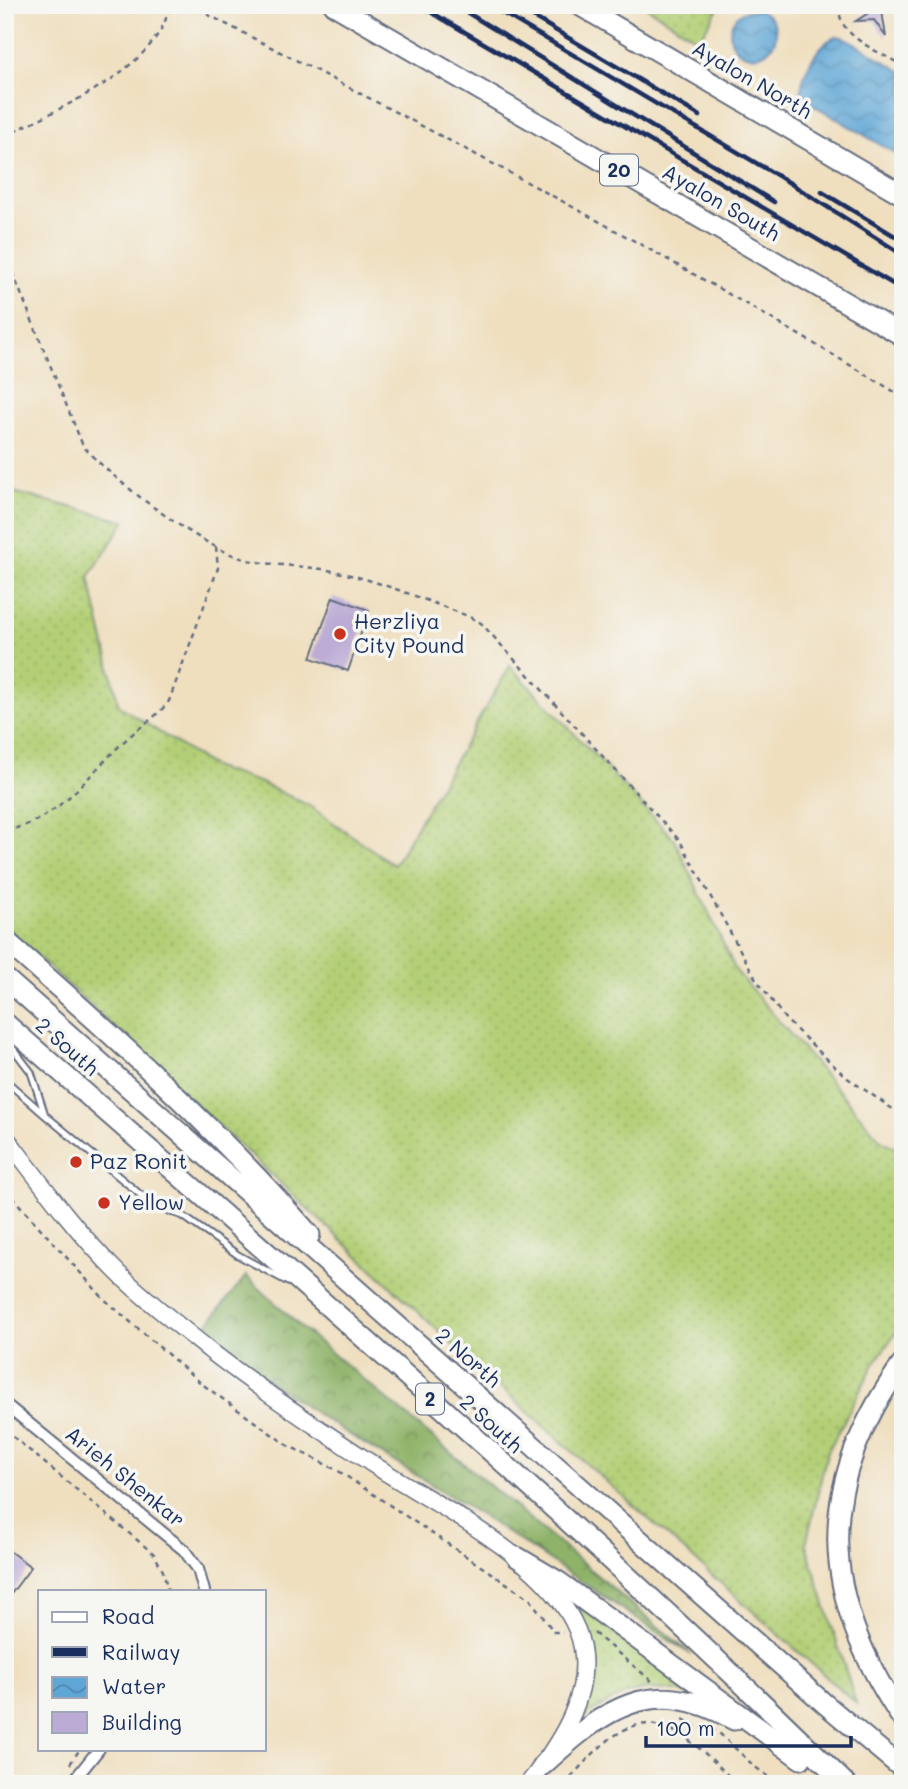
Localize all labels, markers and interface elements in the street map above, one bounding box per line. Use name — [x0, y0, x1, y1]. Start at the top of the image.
street label: Ayalon North — [688, 33, 818, 124]
road number: 20 — [600, 154, 638, 186]
street label: Ayalon South — [658, 157, 785, 246]
place label: Herzliya City Pound — [354, 607, 464, 658]
marker: Herzliya City Pound — [332, 626, 348, 642]
street label: 2 South — [31, 1011, 105, 1081]
place label: Paz Ronit — [90, 1147, 188, 1174]
marker: Paz Ronit — [68, 1154, 84, 1170]
place label: Yellow — [118, 1188, 184, 1215]
marker: Yellow — [96, 1195, 112, 1211]
street label: 2 North — [431, 1321, 507, 1393]
road number: 2 — [416, 1384, 444, 1414]
street label: 2 South — [455, 1388, 529, 1458]
street label: Arieh Shenkar — [61, 1419, 191, 1532]
legend — [38, 1590, 266, 1750]
text: Road — [102, 1602, 154, 1629]
text: Railway — [102, 1638, 181, 1665]
text: Water — [102, 1672, 166, 1699]
scale bar — [646, 1705, 850, 1749]
text: Building — [102, 1708, 182, 1735]
text: 100 m — [656, 1714, 715, 1741]

